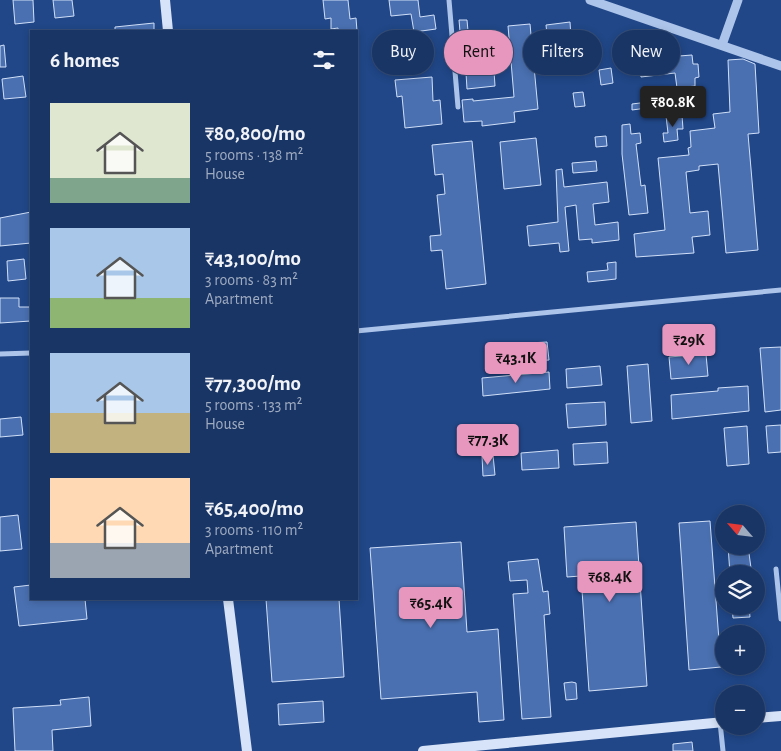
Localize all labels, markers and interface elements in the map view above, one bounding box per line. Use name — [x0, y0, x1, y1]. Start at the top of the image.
chip: Buy — [372, 30, 434, 75]
chip: Rent — [444, 30, 513, 75]
chip: Filters — [523, 30, 602, 75]
chip: New — [612, 30, 680, 75]
icon: filters — [310, 46, 338, 74]
text: 6 homes — [50, 50, 120, 71]
pin: ₹80.8K — [632, 86, 714, 128]
text: ₹80.8K — [651, 94, 695, 110]
icon: home — [90, 123, 150, 183]
text: ₹80,800/mo — [205, 123, 305, 144]
text: 5 rooms · 138 m² — [205, 147, 303, 163]
text: House — [205, 166, 245, 182]
icon: home — [90, 248, 150, 308]
text: ₹43,100/mo — [205, 248, 301, 269]
text: 3 rooms · 83 m² — [205, 272, 298, 288]
text: Apartment — [205, 291, 273, 307]
pin: ₹29K — [659, 324, 719, 366]
text: ₹29K — [673, 332, 705, 348]
pin: ₹43.1K — [475, 342, 557, 384]
text: ₹43.1K — [496, 350, 536, 366]
icon: home — [90, 373, 150, 433]
text: ₹77,300/mo — [205, 373, 301, 394]
text: 5 rooms · 133 m² — [205, 397, 302, 413]
text: House — [205, 416, 245, 432]
pin: ₹77.3K — [447, 424, 529, 466]
text: ₹77.3K — [468, 432, 508, 448]
icon: home — [90, 498, 150, 558]
text: ₹65,400/mo — [205, 498, 304, 519]
north arrow — [715, 505, 765, 555]
map controls — [715, 505, 765, 735]
text: 3 rooms · 110 m² — [205, 522, 303, 538]
text: Apartment — [205, 541, 273, 557]
pin: ₹68.4K — [569, 560, 651, 603]
button: layers — [715, 565, 765, 615]
text: ₹68.4K — [588, 569, 632, 585]
pin: ₹65.4K — [390, 586, 472, 629]
text: ₹65.4K — [410, 595, 452, 611]
button: + — [715, 625, 765, 675]
button: − — [715, 685, 765, 735]

